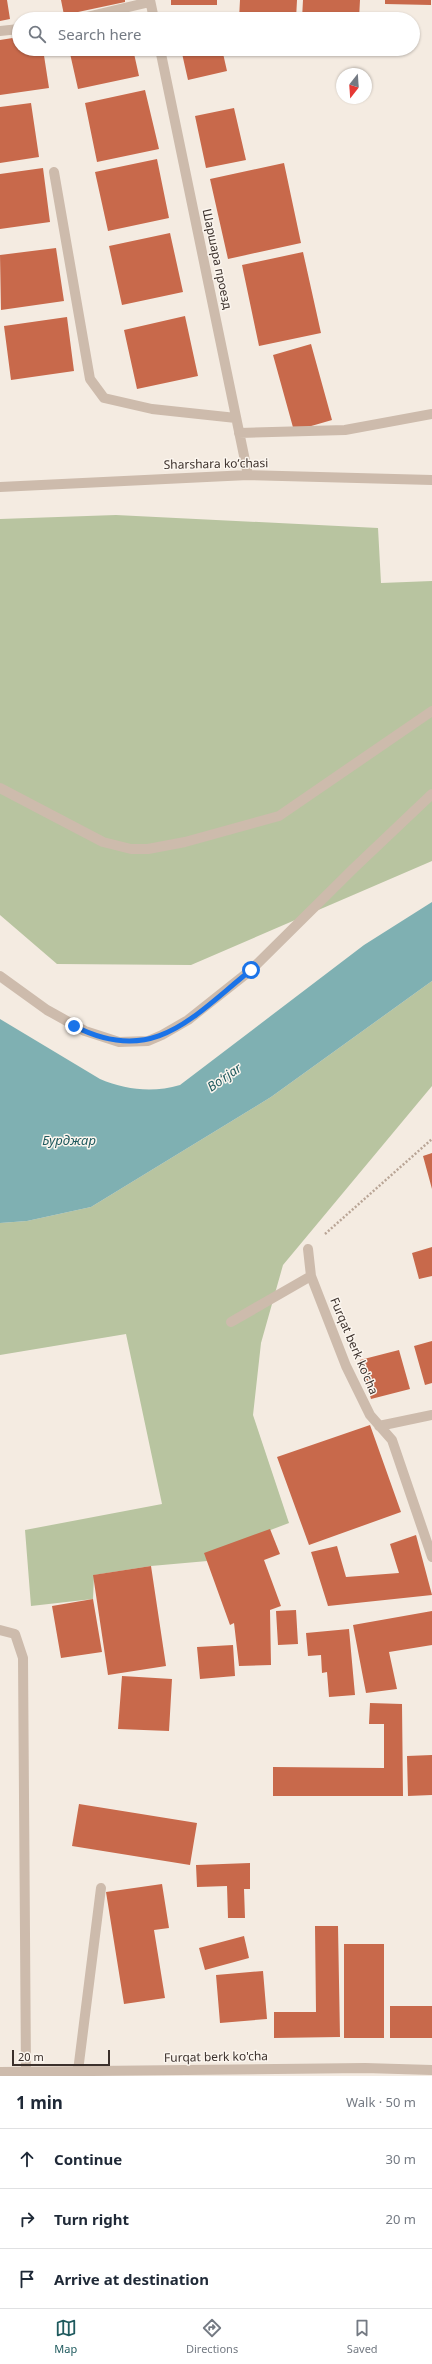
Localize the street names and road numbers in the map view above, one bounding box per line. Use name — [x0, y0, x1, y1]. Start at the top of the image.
street label: Шаршара проезд — [199, 207, 237, 311]
street label: Sharshara koʻchasi — [164, 454, 268, 473]
street label: Furqat berk ko'cha — [326, 1295, 383, 1397]
street label: Furqat berk ko'cha — [164, 2047, 268, 2066]

